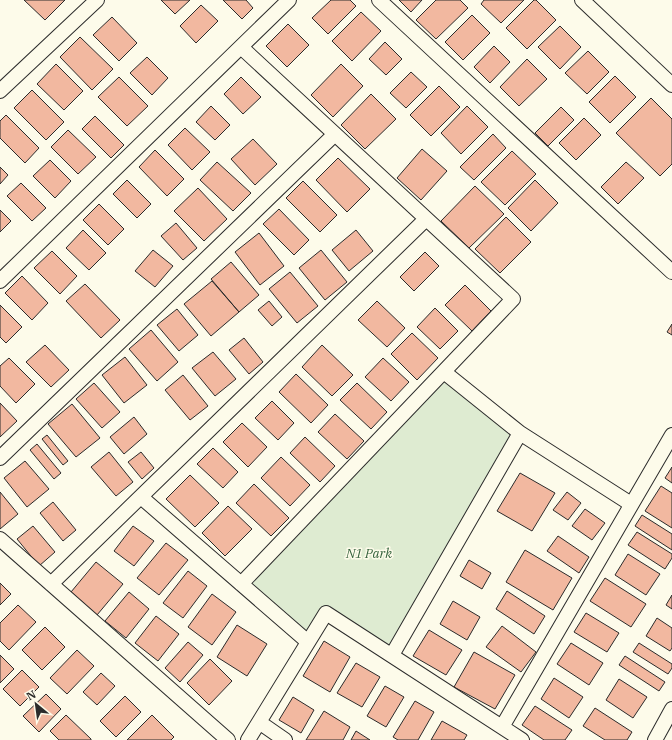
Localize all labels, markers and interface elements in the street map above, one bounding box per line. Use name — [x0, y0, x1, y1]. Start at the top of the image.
park label: N1 Park — [345, 545, 392, 562]
north arrow — [16, 684, 56, 724]
text: N — [24, 687, 39, 703]

